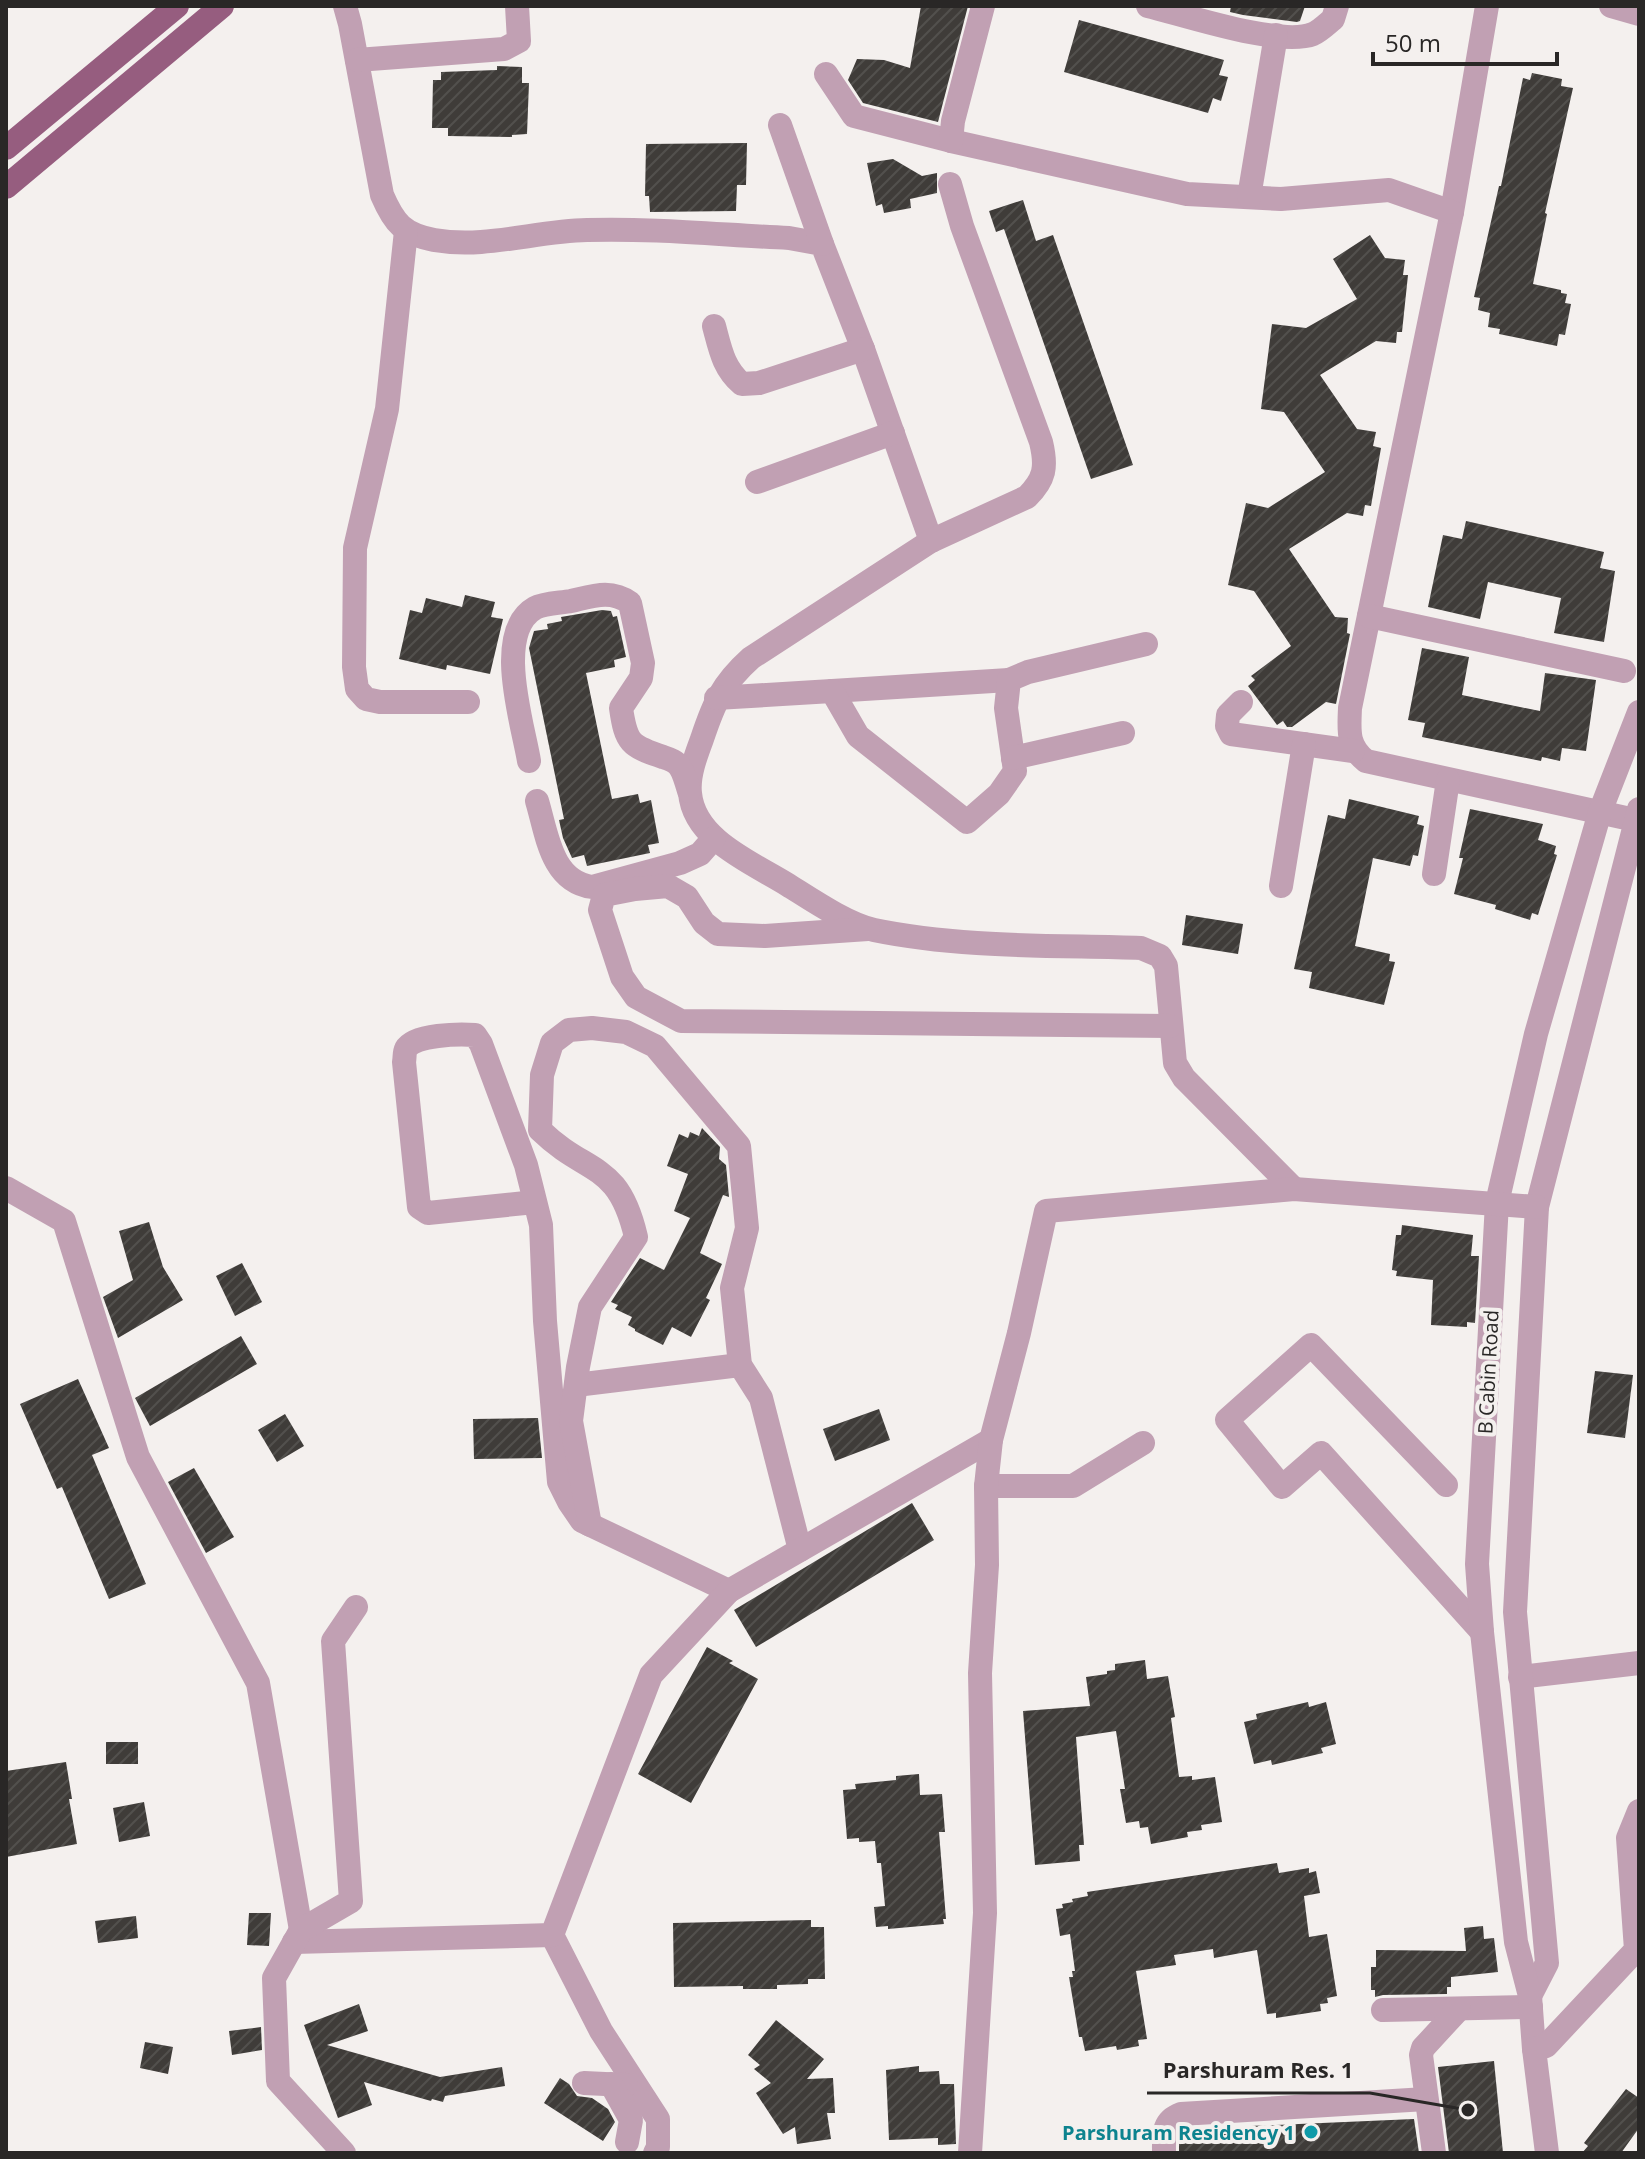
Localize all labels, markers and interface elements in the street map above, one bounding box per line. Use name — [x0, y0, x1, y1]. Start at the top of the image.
scale bar — [1373, 16, 1557, 66]
text: 50 m — [1385, 26, 1441, 59]
street label: B Cabin Road — [1471, 1309, 1505, 1435]
callout: Parshuram Res. 1 — [1147, 2047, 1370, 2093]
text: Parshuram Res. 1 — [1163, 2054, 1353, 2084]
place label: Parshuram Residency 1 — [1062, 2119, 1295, 2146]
marker: Parshuram Residency 1 — [1302, 2123, 1320, 2141]

